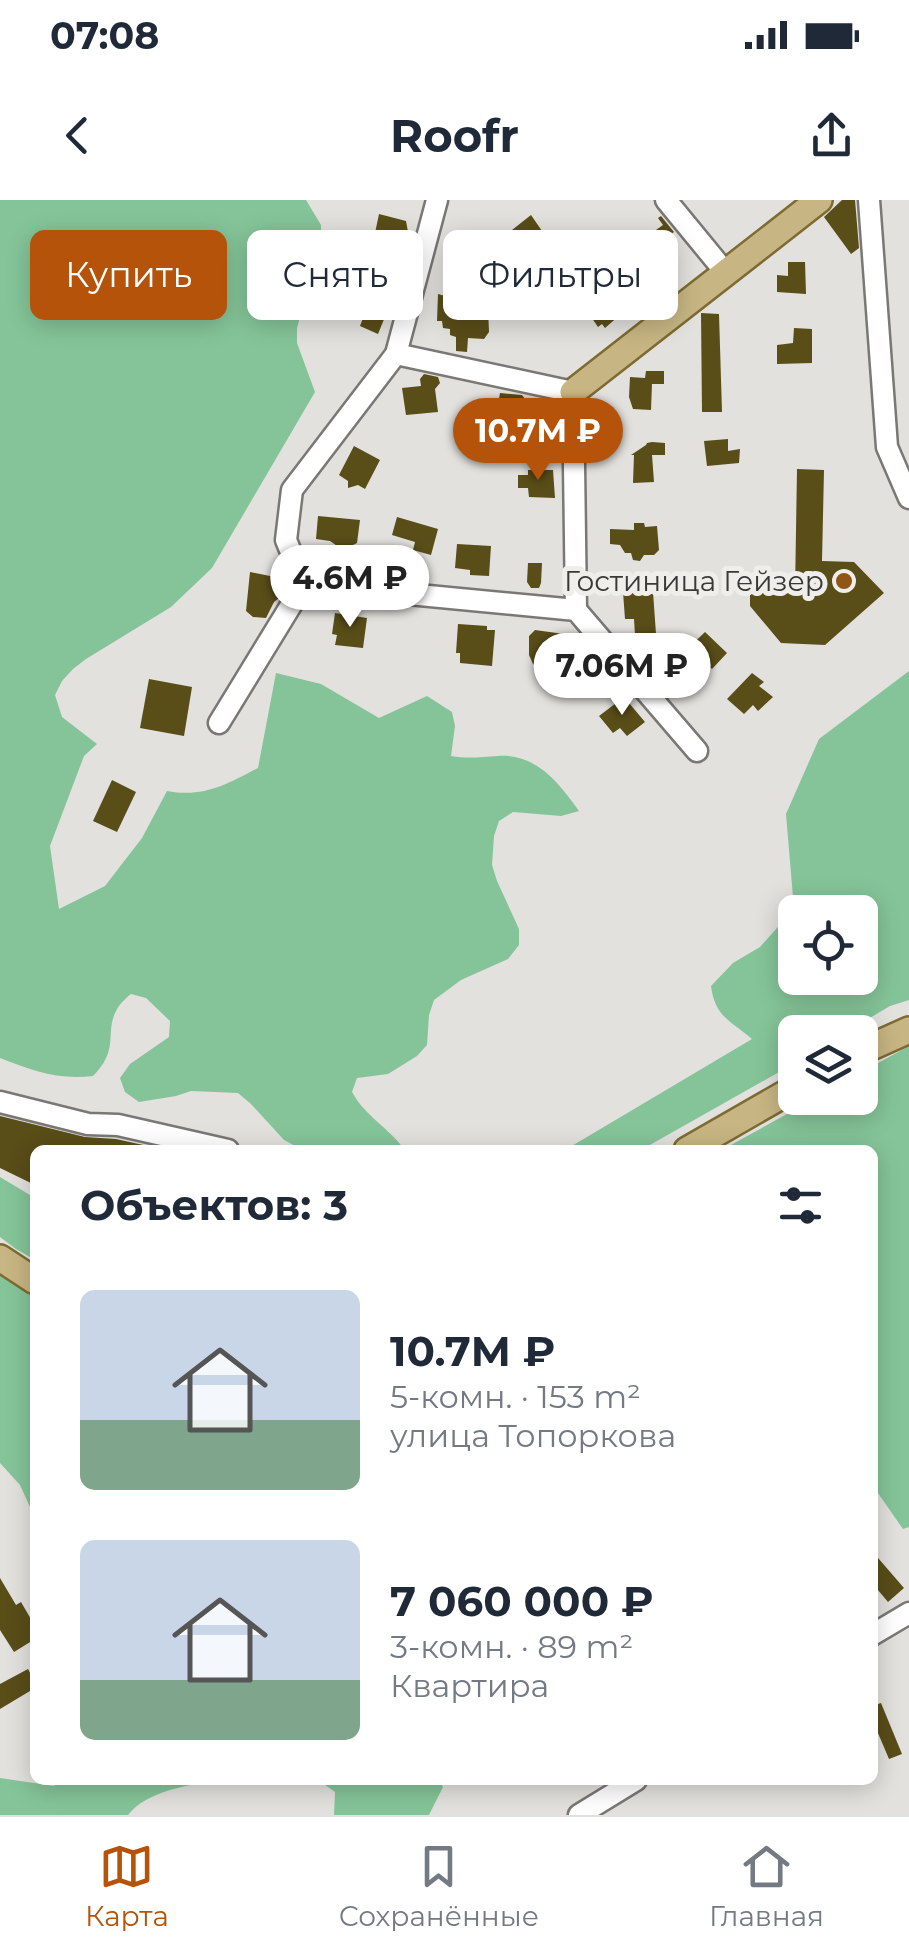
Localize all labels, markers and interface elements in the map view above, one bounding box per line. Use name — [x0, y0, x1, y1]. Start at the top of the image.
text: 07:08 — [50, 12, 159, 59]
icon: back — [50, 108, 105, 163]
text: Roofr — [390, 108, 519, 163]
icon: share — [804, 108, 859, 163]
chip: Купить — [30, 230, 227, 320]
chip: Снять — [247, 230, 423, 320]
chip: Фильтры — [443, 230, 678, 320]
pin: 10.7M ₽ — [446, 398, 630, 483]
text: 10.7M ₽ — [475, 411, 601, 450]
pin: 4.6M ₽ — [269, 545, 431, 630]
text: 4.6M ₽ — [292, 558, 408, 597]
place label: Гостиница Гейзер — [564, 564, 824, 598]
marker: Гостиница Гейзер — [833, 570, 855, 592]
pin: 7.06M ₽ — [530, 633, 714, 718]
text: 7.06M ₽ — [556, 646, 688, 685]
map controls — [778, 895, 878, 1115]
button: locate — [778, 895, 878, 995]
button: layers — [778, 1015, 878, 1115]
icon: filters — [773, 1178, 828, 1233]
text: Объектов: 3 — [80, 1179, 348, 1231]
text: 10.7M ₽ — [390, 1325, 555, 1377]
icon: home — [160, 1330, 280, 1450]
text: 5-комн. · 153 m² — [390, 1377, 641, 1416]
text: улица Топоркова — [390, 1416, 676, 1455]
text: 7 060 000 ₽ — [390, 1575, 654, 1627]
icon: home — [160, 1580, 280, 1700]
text: 3-комн. · 89 m² — [390, 1627, 633, 1666]
text: Квартира — [390, 1666, 549, 1705]
tab: Карта — [85, 1839, 169, 1933]
tab: Сохранённые — [339, 1839, 539, 1933]
tab: Главная — [709, 1839, 824, 1933]

